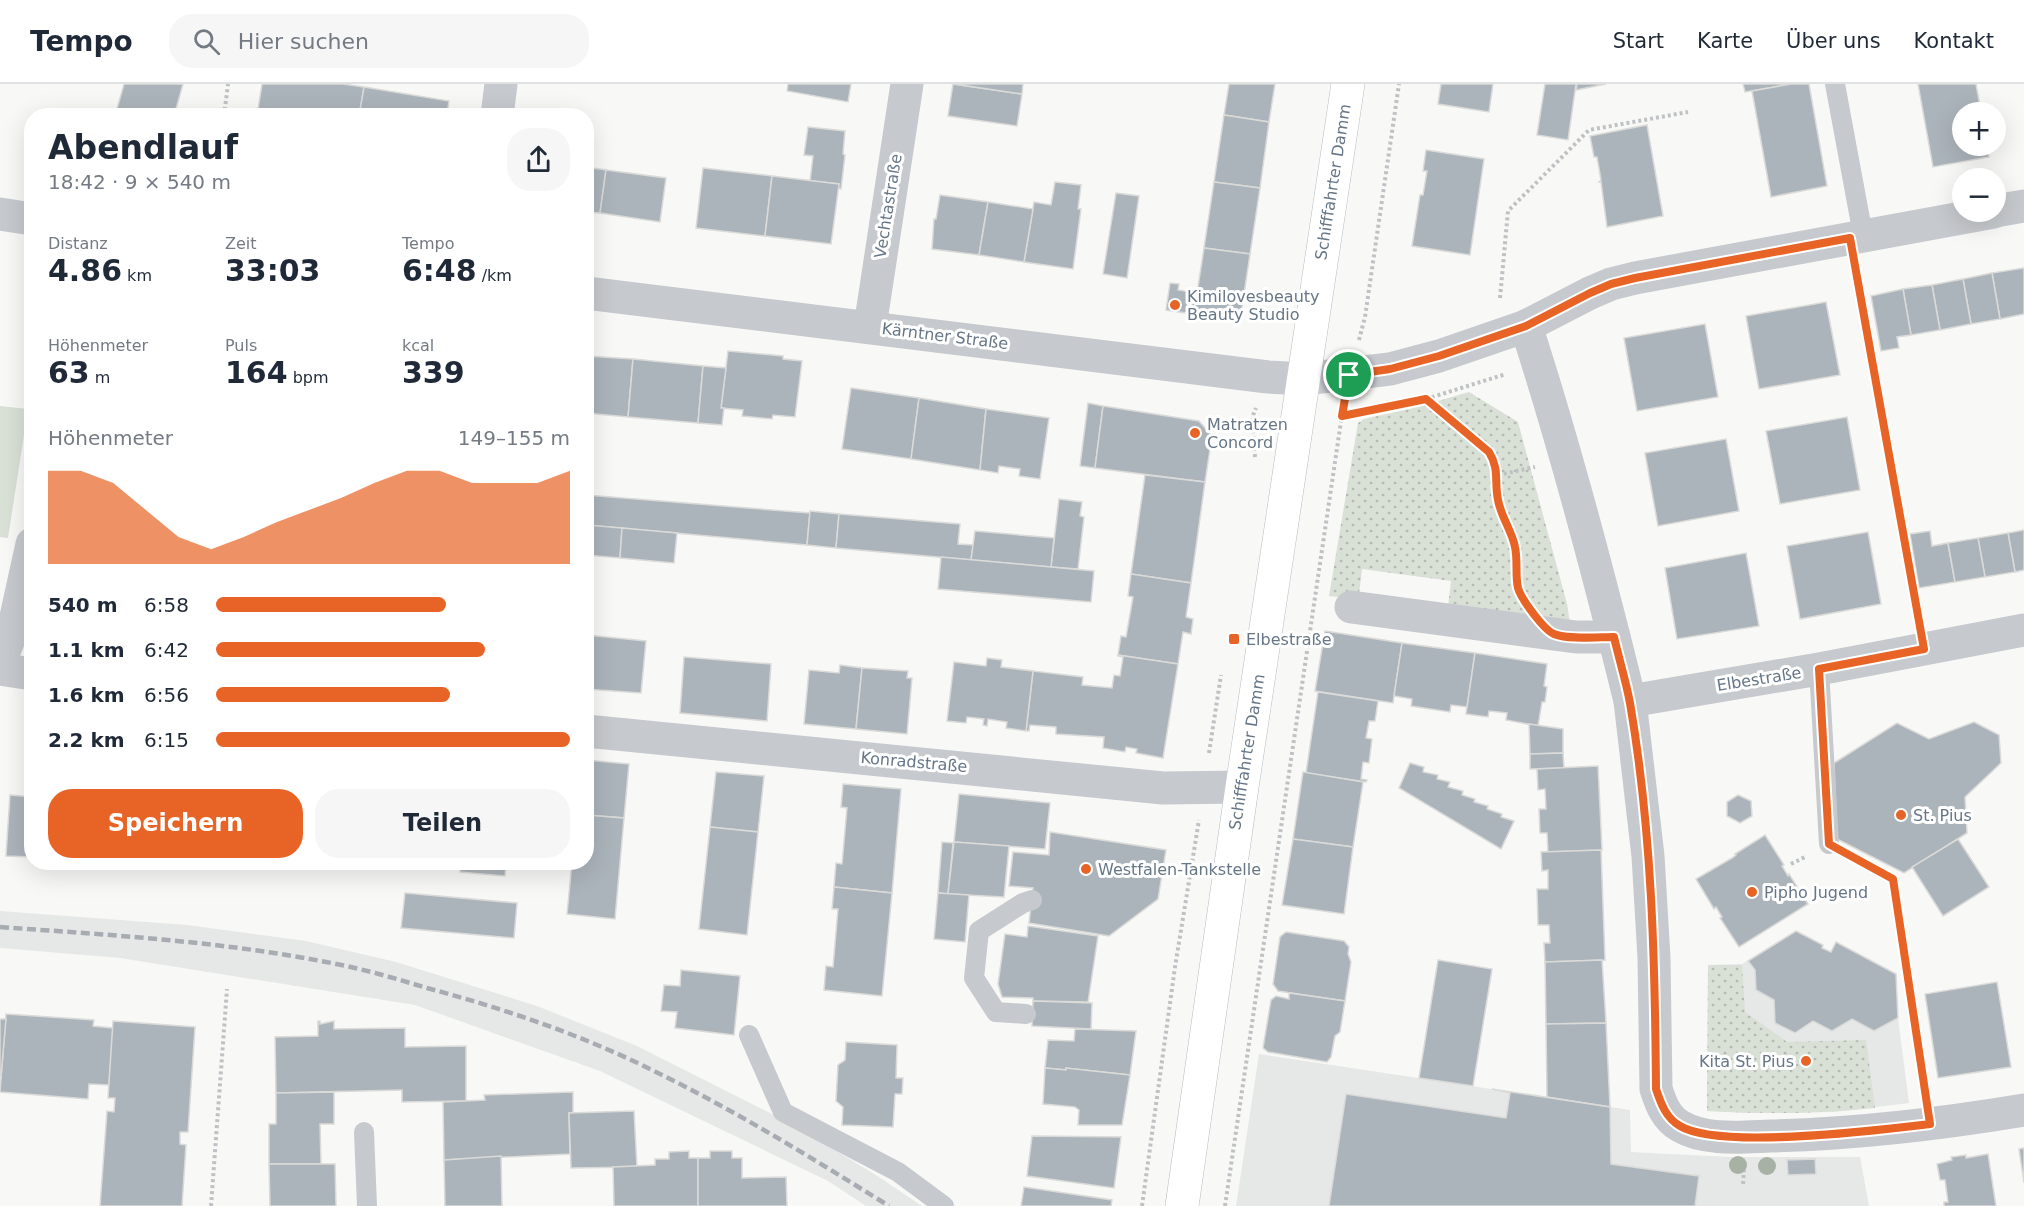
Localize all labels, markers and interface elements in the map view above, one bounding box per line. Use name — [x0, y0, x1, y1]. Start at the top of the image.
search box — [169, 14, 589, 68]
text: Tempo — [30, 25, 133, 58]
icon: search — [190, 25, 223, 58]
text: Hier suchen — [238, 29, 369, 54]
text: Start — [1613, 29, 1664, 53]
text: Karte — [1697, 29, 1753, 53]
text: Über uns — [1786, 29, 1881, 53]
text: Kontakt — [1914, 29, 1994, 53]
map controls — [1952, 102, 2006, 222]
button: + — [1952, 102, 2006, 156]
street label: Schifffahrter Damm — [1311, 103, 1355, 261]
text: Abendlauf — [48, 128, 238, 167]
button: share — [507, 128, 570, 191]
street label: Vechtastraße — [870, 152, 906, 260]
button: − — [1952, 168, 2006, 222]
text: 18:42 · 9 × 540 m — [48, 170, 231, 194]
text: Distanz — [48, 234, 108, 253]
text: Zeit — [225, 234, 257, 253]
text: Tempo — [402, 234, 454, 253]
text: 4.86 — [48, 253, 122, 288]
text: 33:03 — [225, 253, 321, 288]
text: 6:48 — [402, 253, 477, 288]
text: km — [122, 266, 152, 285]
text: /km — [477, 266, 512, 285]
place label: Kimilovesbeauty Beauty Studio — [1187, 287, 1320, 324]
marker: Kimilovesbeauty Beauty Studio — [1168, 298, 1182, 312]
street label: Kärntner Straße — [881, 319, 1009, 353]
text: Höhenmeter — [48, 336, 148, 355]
text: Puls — [225, 336, 257, 355]
text: kcal — [402, 336, 434, 355]
pin — [1323, 349, 1374, 400]
text: 63 — [48, 355, 90, 390]
text: 164 — [225, 355, 288, 390]
text: 339 — [402, 355, 465, 390]
icon: arrive — [1332, 358, 1365, 391]
text: m — [90, 368, 110, 387]
text: bpm — [288, 368, 329, 387]
place label: Matratzen Concord — [1207, 415, 1288, 452]
text: Höhenmeter — [48, 426, 173, 450]
text: 149–155 m — [458, 426, 570, 450]
marker: Matratzen Concord — [1188, 426, 1202, 440]
text: 540 m — [48, 593, 118, 617]
text: 6:58 — [144, 593, 189, 617]
place label: Elbestraße — [1246, 630, 1331, 649]
marker: Elbestraße — [1227, 632, 1241, 646]
text: 1.1 km — [48, 638, 125, 662]
text: 6:42 — [144, 638, 189, 662]
street label: Elbestraße — [1715, 663, 1803, 695]
street label: Schifffahrter Damm — [1225, 673, 1269, 831]
text: 1.6 km — [48, 683, 125, 707]
text: 6:56 — [144, 683, 189, 707]
text: 2.2 km — [48, 728, 125, 752]
text: 6:15 — [144, 728, 189, 752]
street label: Konradstraße — [860, 748, 968, 776]
button: Speichern — [48, 789, 303, 858]
button: Teilen — [315, 789, 570, 858]
place label: St. Pius — [1913, 806, 1972, 825]
marker: St. Pius — [1894, 808, 1908, 822]
place label: Westfalen-Tankstelle — [1098, 860, 1261, 879]
marker: Westfalen-Tankstelle — [1079, 862, 1093, 876]
place label: Pipho Jugend — [1764, 883, 1868, 902]
marker: Pipho Jugend — [1745, 885, 1759, 899]
place label: Kita St. Pius — [1699, 1052, 1794, 1071]
marker: Kita St. Pius — [1799, 1054, 1813, 1068]

